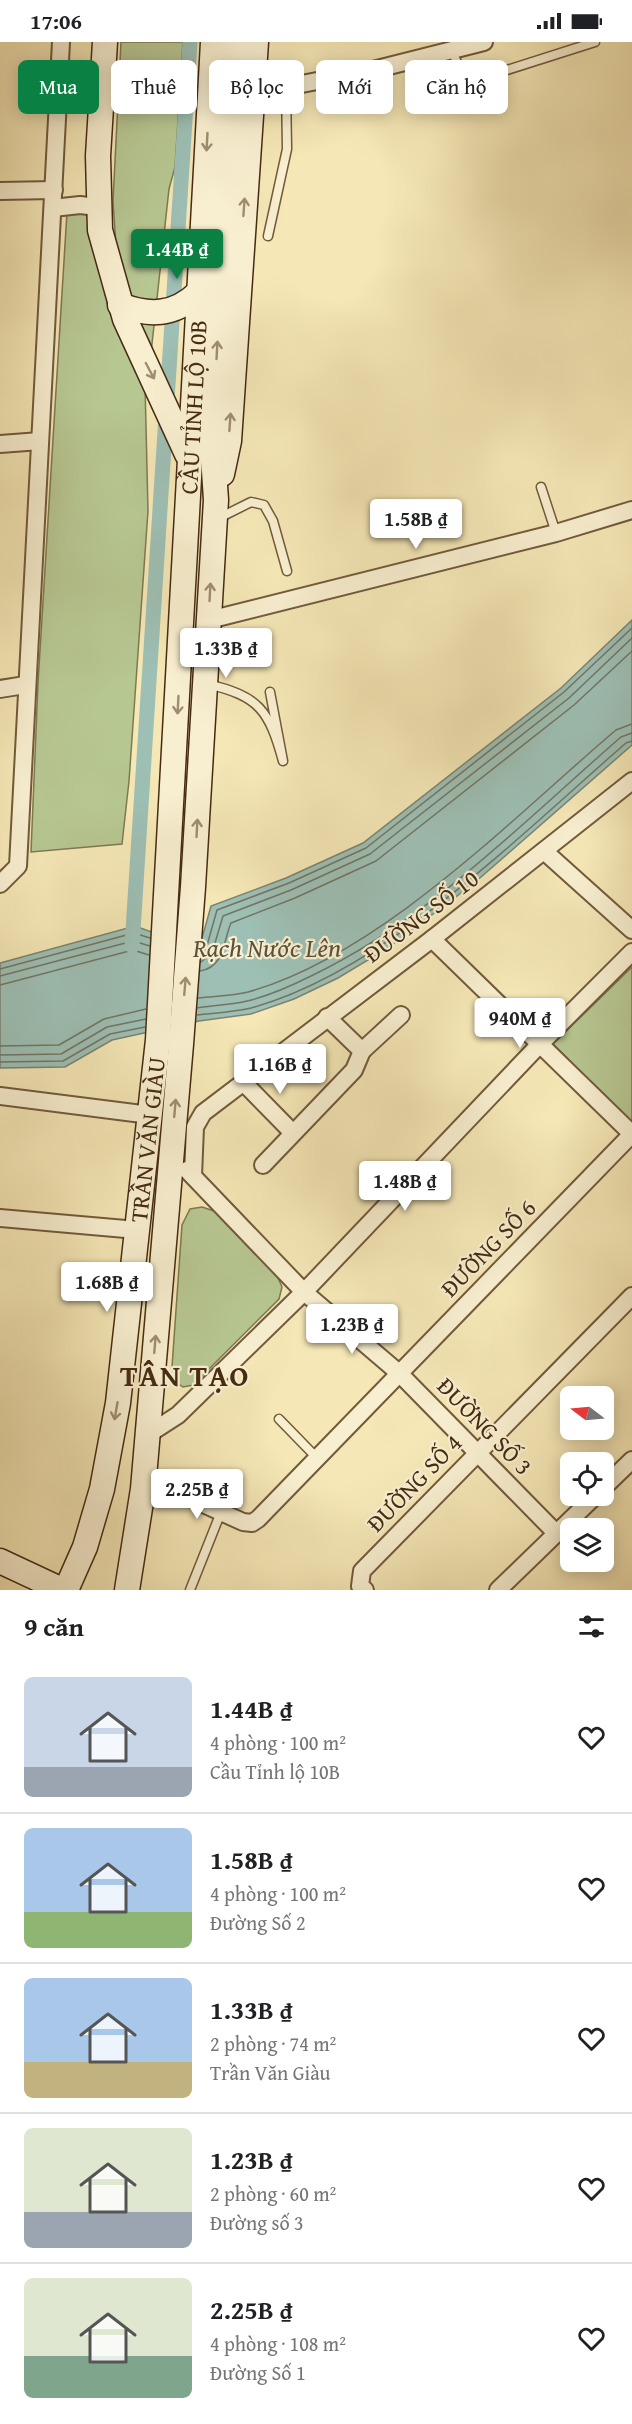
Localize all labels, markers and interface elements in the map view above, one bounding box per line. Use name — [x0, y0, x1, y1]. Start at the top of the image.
text: 17:06 — [30, 5, 82, 37]
chip: Mua — [18, 60, 99, 114]
chip: Thuê — [111, 60, 197, 114]
chip: Bộ lọc — [209, 60, 304, 114]
chip: Mới — [316, 60, 393, 114]
chip: Căn hộ — [405, 60, 508, 114]
one-way arrow — [201, 132, 212, 152]
one-way arrow — [238, 197, 249, 217]
pin: 1.44B ₫ — [122, 229, 232, 280]
text: 1.44B ₫ — [145, 234, 209, 263]
street label: CẦU TỈNH LỘ 10B — [171, 319, 215, 495]
one-way arrow — [212, 341, 223, 361]
one-way arrow — [145, 362, 156, 380]
one-way arrow — [225, 413, 236, 433]
pin: 1.58B ₫ — [361, 499, 471, 550]
text: 1.58B ₫ — [384, 504, 448, 533]
one-way arrow — [205, 582, 216, 602]
pin: 1.33B ₫ — [171, 628, 281, 679]
text: 1.33B ₫ — [194, 633, 258, 662]
one-way arrow — [173, 694, 184, 714]
one-way arrow — [191, 819, 202, 839]
street label: ĐƯỜNG SỐ 10 — [356, 861, 486, 971]
water label: Rạch Nước Lên — [192, 928, 341, 967]
one-way arrow — [180, 976, 191, 996]
pin: 940M ₫ — [471, 998, 569, 1049]
text: 940M ₫ — [488, 1003, 552, 1032]
pin: 1.16B ₫ — [225, 1044, 335, 1095]
text: 1.16B ₫ — [248, 1049, 312, 1078]
street label: TRẦN VĂN GIÀU — [121, 1055, 174, 1224]
one-way arrow — [170, 1099, 181, 1119]
pin: 1.48B ₫ — [350, 1161, 460, 1212]
text: 1.48B ₫ — [373, 1166, 437, 1195]
street label: ĐƯỜNG SỐ 6 — [432, 1191, 544, 1305]
pin: 1.68B ₫ — [52, 1262, 162, 1313]
text: 1.68B ₫ — [75, 1267, 139, 1296]
pin: 1.23B ₫ — [297, 1304, 407, 1355]
text: 1.23B ₫ — [320, 1309, 384, 1338]
one-way arrow — [150, 1335, 161, 1355]
district label: TÂN TẠO — [120, 1353, 250, 1397]
street label: ĐƯỜNG SỐ 3 — [429, 1369, 541, 1483]
north arrow — [560, 1386, 614, 1440]
map controls — [560, 1386, 614, 1572]
one-way arrow — [111, 1401, 122, 1421]
street label: ĐƯỜNG SỐ 4 — [358, 1426, 470, 1540]
button: locate — [560, 1452, 614, 1506]
pin: 2.25B ₫ — [142, 1469, 252, 1520]
text: 2.25B ₫ — [165, 1474, 229, 1503]
button: layers — [560, 1518, 614, 1572]
text: 9 căn — [24, 1607, 84, 1646]
icon: filters — [575, 1610, 608, 1643]
text: 1.44B ₫ — [210, 1689, 293, 1728]
icon: home — [72, 1701, 144, 1773]
icon: heart — [575, 1721, 608, 1754]
text: 4 phòng · 100 m² — [210, 1728, 346, 1757]
text: Cầu Tỉnh lộ 10B — [210, 1757, 340, 1786]
text: 1.58B ₫ — [210, 1840, 293, 1879]
icon: home — [72, 1852, 144, 1924]
icon: heart — [575, 1872, 608, 1905]
text: 4 phòng · 100 m² — [210, 1879, 346, 1908]
text: Đường Số 2 — [210, 1908, 306, 1937]
text: 1.33B ₫ — [210, 1990, 293, 2029]
icon: home — [72, 2002, 144, 2074]
icon: heart — [575, 2022, 608, 2055]
text: 2 phòng · 74 m² — [210, 2029, 336, 2058]
text: Trần Văn Giàu — [210, 2058, 330, 2087]
text: 1.23B ₫ — [210, 2140, 293, 2179]
icon: home — [72, 2152, 144, 2224]
icon: heart — [575, 2172, 608, 2205]
text: 2 phòng · 60 m² — [210, 2179, 336, 2208]
text: Đường số 3 — [210, 2208, 304, 2237]
text: 2.25B ₫ — [210, 2290, 293, 2329]
icon: home — [72, 2302, 144, 2374]
icon: heart — [575, 2322, 608, 2355]
text: 4 phòng · 108 m² — [210, 2329, 346, 2358]
text: Đường Số 1 — [210, 2358, 306, 2387]

